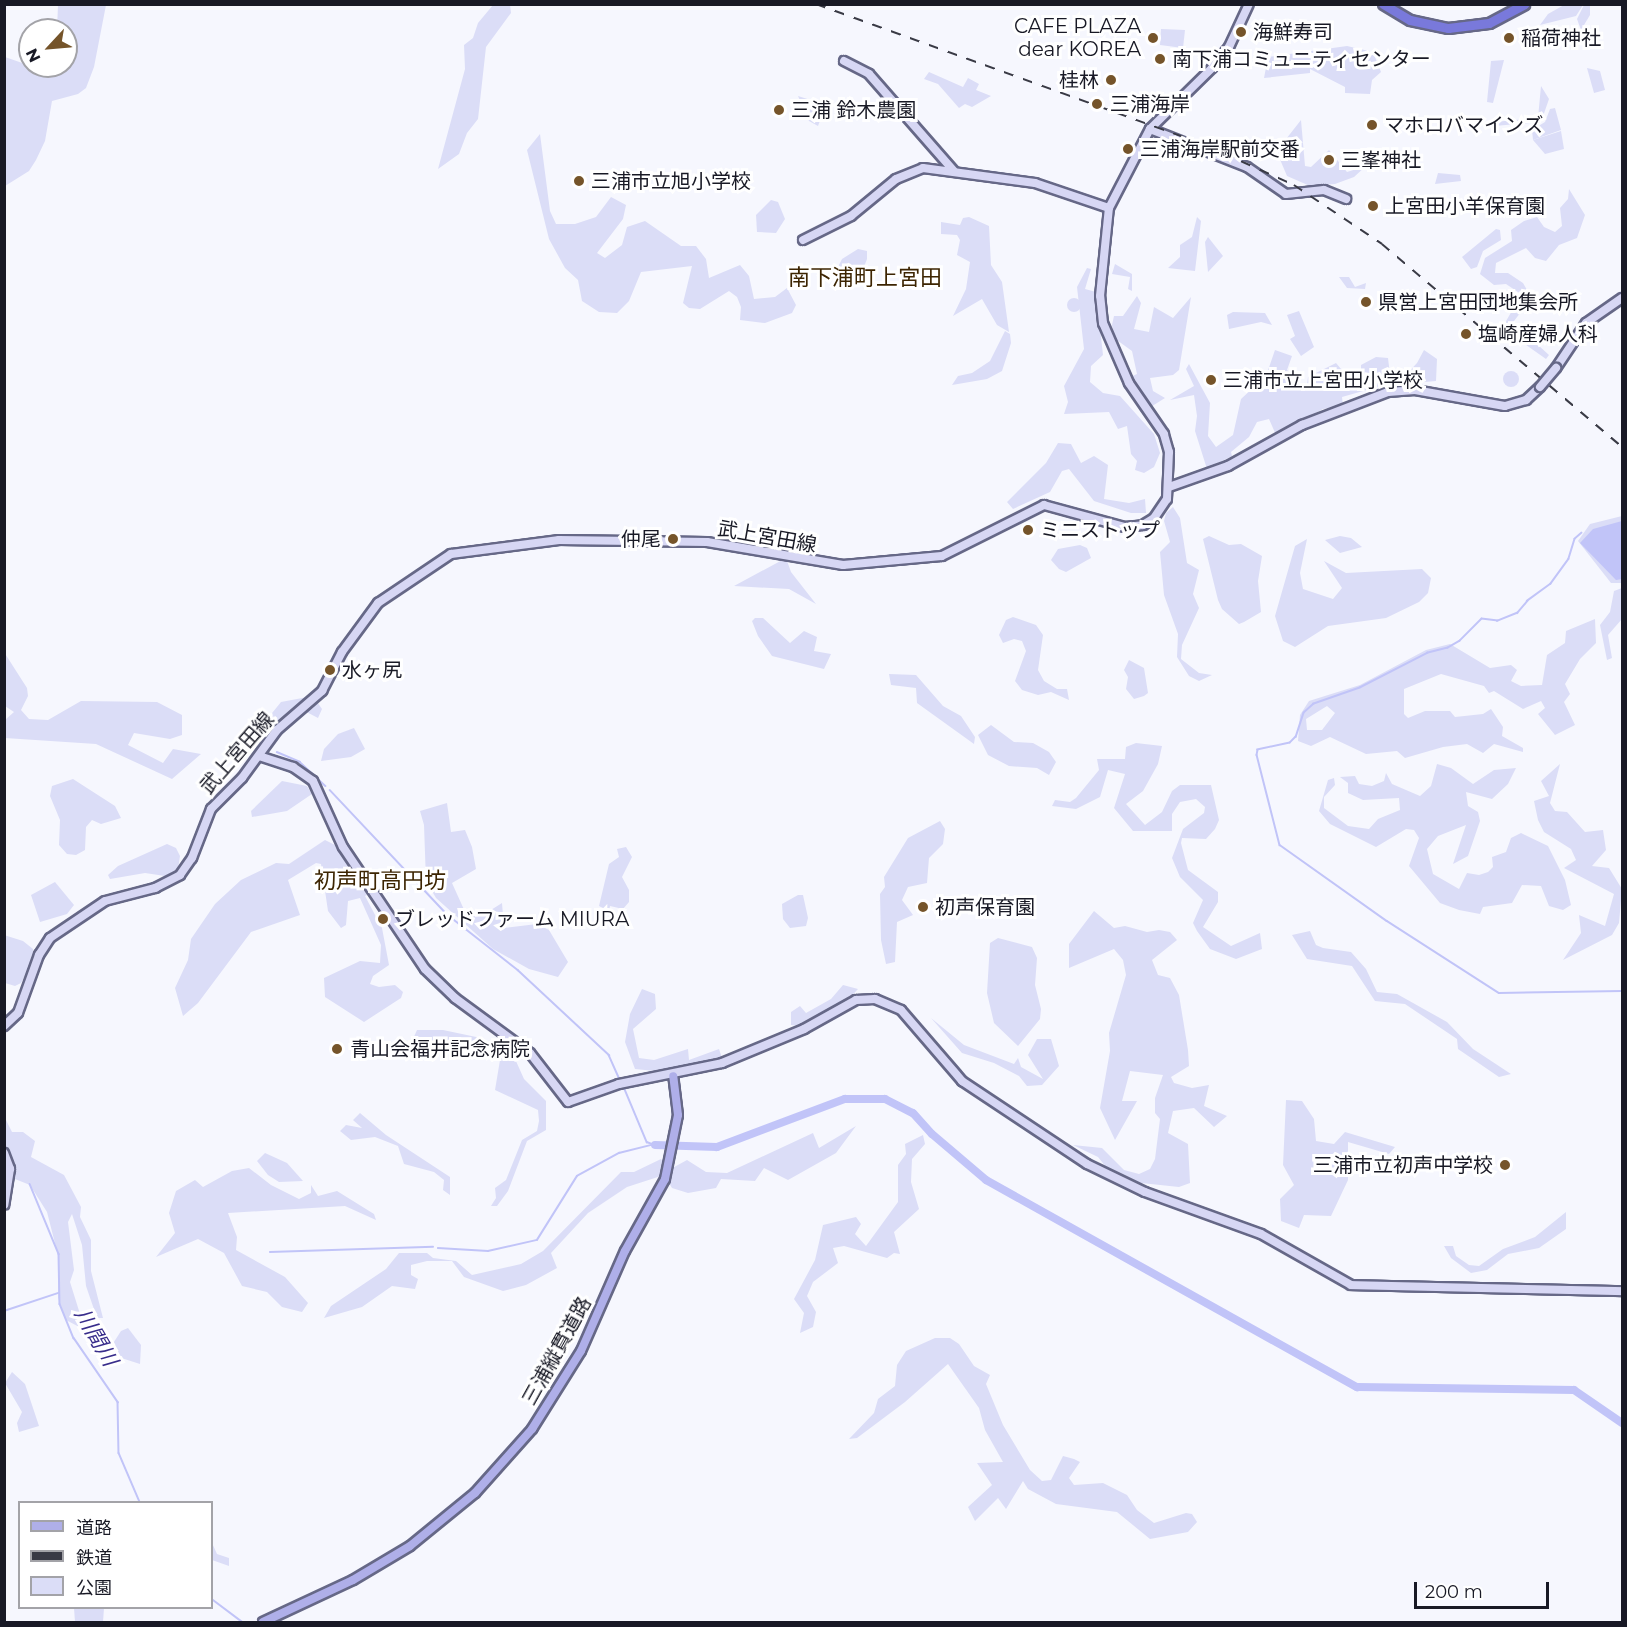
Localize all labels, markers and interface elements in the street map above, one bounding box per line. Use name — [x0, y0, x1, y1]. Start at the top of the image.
place label: CAFE PLAZA dear KOREA — [1014, 14, 1141, 61]
north arrow — [18, 18, 78, 78]
place label: 海鮮寿司 — [1253, 20, 1333, 44]
marker: 海鮮寿司 — [1234, 25, 1248, 39]
place label: 稲荷神社 — [1521, 26, 1601, 50]
marker: CAFE PLAZA dear KOREA — [1146, 31, 1160, 45]
marker: 稲荷神社 — [1502, 31, 1516, 45]
text: N — [22, 45, 45, 65]
place label: 南下浦コミュニティセンター — [1172, 47, 1432, 71]
marker: 南下浦コミュニティセンター — [1153, 52, 1167, 66]
place label: 桂林 — [1059, 68, 1099, 92]
marker: 桂林 — [1104, 73, 1118, 87]
place label: 三浦海岸 — [1110, 92, 1190, 116]
marker: 三浦海岸 — [1088, 95, 1106, 113]
place label: 三浦 鈴木農園 — [791, 98, 916, 122]
marker: 三浦 鈴木農園 — [772, 103, 786, 117]
place label: マホロバマインズ — [1384, 113, 1544, 137]
marker: マホロバマインズ — [1365, 118, 1379, 132]
place label: 三浦海岸駅前交番 — [1140, 137, 1300, 161]
marker: 三浦海岸駅前交番 — [1121, 142, 1135, 156]
place label: 三峯神社 — [1341, 148, 1421, 172]
marker: 三峯神社 — [1322, 153, 1336, 167]
place label: 三浦市立旭小学校 — [591, 169, 751, 193]
marker: 三浦市立旭小学校 — [572, 174, 586, 188]
place label: 上宮田小羊保育園 — [1385, 194, 1545, 218]
marker: 上宮田小羊保育園 — [1366, 199, 1380, 213]
district label: 南下浦町上宮田 — [788, 265, 942, 291]
place label: 県営上宮田団地集会所 — [1378, 290, 1578, 314]
marker: 県営上宮田団地集会所 — [1359, 295, 1373, 309]
place label: 塩崎産婦人科 — [1478, 322, 1598, 346]
marker: 塩崎産婦人科 — [1459, 327, 1473, 341]
place label: 三浦市立上宮田小学校 — [1223, 368, 1423, 392]
marker: 三浦市立上宮田小学校 — [1204, 373, 1218, 387]
street label: 武上宮田線 — [716, 516, 818, 558]
place label: ミニストップ — [1040, 518, 1160, 542]
marker: ミニストップ — [1021, 523, 1035, 537]
place label: 仲尾 — [621, 527, 661, 551]
marker: 仲尾 — [666, 532, 680, 546]
place label: 水ヶ尻 — [342, 658, 402, 682]
marker: 水ヶ尻 — [323, 663, 337, 677]
street label: 武上宮田線 — [195, 707, 279, 799]
district label: 初声町高円坊 — [314, 868, 446, 894]
place label: 初声保育園 — [935, 895, 1035, 919]
marker: 初声保育園 — [916, 900, 930, 914]
place label: ブレッドファーム MIURA — [395, 907, 630, 931]
marker: ブレッドファーム MIURA — [376, 912, 390, 926]
place label: 青山会福井記念病院 — [350, 1037, 530, 1061]
marker: 青山会福井記念病院 — [328, 1040, 346, 1058]
place label: 三浦市立初声中学校 — [1313, 1153, 1493, 1177]
marker: 三浦市立初声中学校 — [1498, 1158, 1512, 1172]
street label: 三浦縦貫道路 — [517, 1293, 597, 1409]
water label: 川間川 — [69, 1303, 123, 1371]
legend — [18, 1501, 213, 1609]
text: 道路 — [76, 1517, 112, 1539]
text: 鉄道 — [76, 1547, 112, 1569]
scale bar — [1417, 1570, 1552, 1608]
text: 公園 — [76, 1577, 112, 1599]
text: 200 m — [1425, 1581, 1483, 1603]

